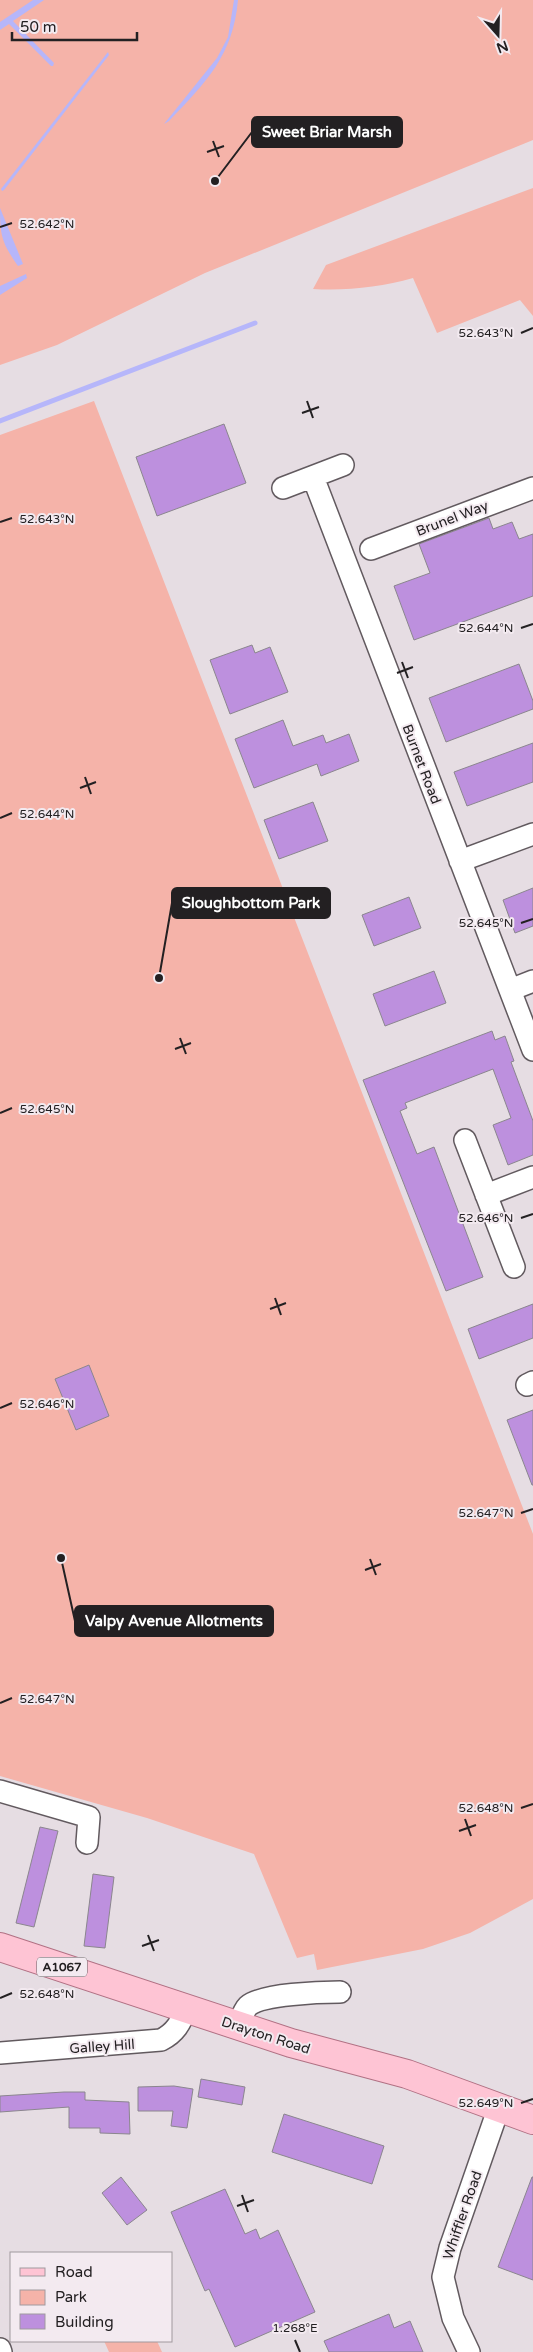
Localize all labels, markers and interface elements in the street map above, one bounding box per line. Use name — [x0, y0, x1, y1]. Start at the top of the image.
scale bar — [12, 10, 138, 42]
north arrow — [473, 10, 523, 60]
text: 50 m — [20, 18, 57, 36]
text: N — [494, 37, 510, 57]
callout: Sweet Briar Marsh — [252, 117, 402, 147]
text: Sweet Briar Marsh — [262, 123, 392, 141]
text: 52.642°N — [20, 217, 74, 231]
text: 52.643°N — [459, 326, 513, 340]
street label: Brunel Way — [414, 497, 491, 540]
text: 52.643°N — [20, 512, 74, 526]
text: 52.644°N — [459, 621, 513, 635]
street label: Burnet Road — [399, 722, 445, 806]
text: 52.644°N — [20, 807, 74, 821]
callout: Sloughbottom Park — [172, 888, 330, 918]
text: Sloughbottom Park — [182, 894, 320, 913]
text: 52.645°N — [459, 916, 513, 930]
text: 52.645°N — [20, 1102, 74, 1116]
text: 52.646°N — [459, 1211, 513, 1225]
text: 52.646°N — [20, 1397, 74, 1411]
text: 52.647°N — [458, 1506, 514, 1520]
callout: Valpy Avenue Allotments — [75, 1606, 273, 1636]
text: Valpy Avenue Allotments — [85, 1612, 263, 1631]
text: 52.647°N — [19, 1692, 75, 1706]
text: 52.648°N — [459, 1801, 513, 1815]
road number: A1067 — [37, 1958, 87, 1976]
text: 52.648°N — [20, 1987, 74, 2001]
street label: Drayton Road — [219, 2013, 312, 2058]
street label: Galley Hill — [69, 2036, 135, 2057]
text: 52.649°N — [459, 2096, 513, 2110]
street label: Whiffler Road — [439, 2169, 486, 2262]
legend — [10, 2252, 172, 2342]
text: Road — [55, 2263, 93, 2281]
text: Park — [55, 2288, 87, 2306]
text: Building — [55, 2313, 114, 2331]
text: 1.268°E — [272, 2321, 318, 2335]

